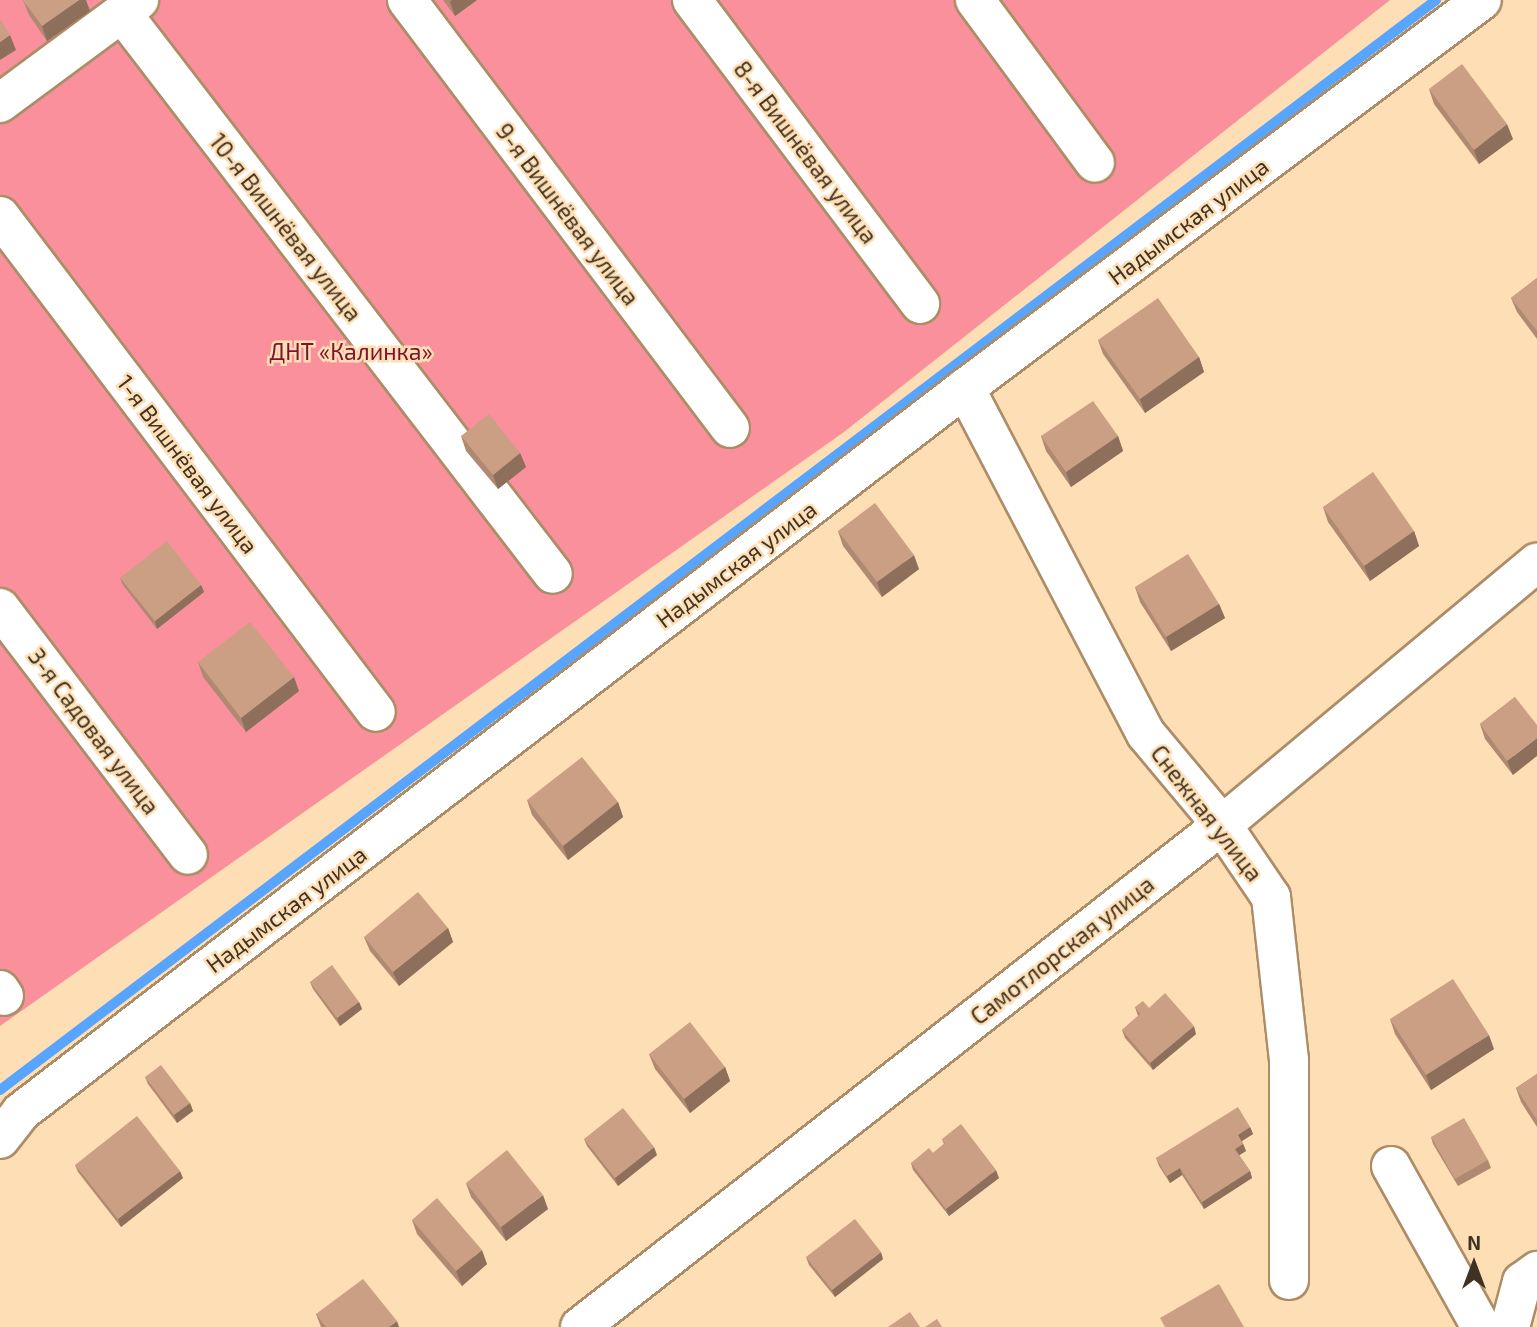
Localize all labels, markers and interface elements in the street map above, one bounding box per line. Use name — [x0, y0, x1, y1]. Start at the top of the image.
street label: 8-я Вишнёвая улица — [728, 55, 884, 249]
street label: 9-я Вишнёвая улица — [491, 118, 645, 310]
street label: 10-я Вишнёвая улица — [204, 128, 368, 326]
street label: Надымская улица — [1102, 152, 1274, 290]
park label: ДНТ «Калинка» — [269, 337, 433, 365]
street label: 1-я Вишнёвая улица — [112, 369, 264, 559]
street label: Надымская улица — [650, 495, 822, 633]
street label: 3-я Садовая улица — [23, 643, 165, 819]
street label: Снежная улица — [1145, 740, 1269, 886]
street label: Надымская улица — [200, 840, 372, 978]
street label: Самотлорская улица — [965, 870, 1159, 1030]
north arrow — [1439, 1229, 1509, 1299]
text: N — [1467, 1231, 1481, 1254]

